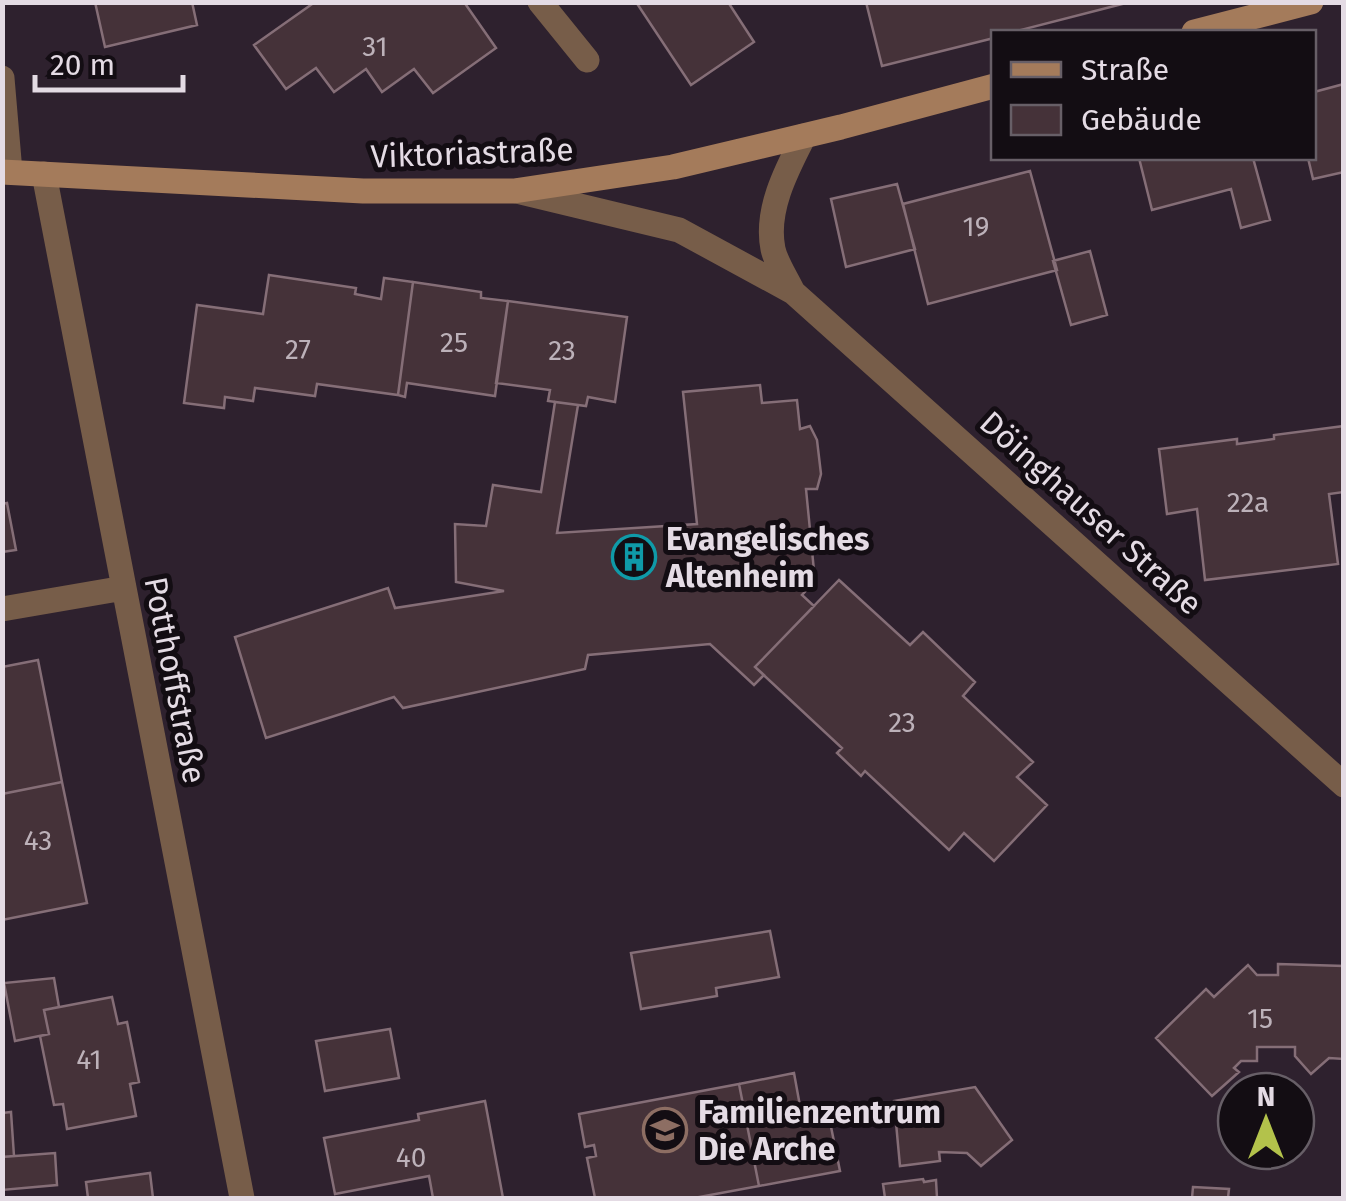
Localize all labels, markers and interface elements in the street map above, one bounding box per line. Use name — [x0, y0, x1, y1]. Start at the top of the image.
scale bar — [35, 30, 182, 92]
house number: 31 — [362, 30, 388, 63]
legend — [991, 30, 1316, 160]
text: 20 m — [50, 47, 115, 83]
text: Straße — [1081, 52, 1169, 88]
text: Gebäude — [1081, 102, 1202, 138]
street label: Viktoriastraße — [370, 130, 574, 176]
house number: 19 — [963, 210, 989, 243]
house number: 25 — [440, 326, 468, 359]
house number: 27 — [285, 333, 311, 366]
house number: 23 — [548, 334, 576, 367]
street label: Döinghauser Straße — [972, 403, 1210, 623]
house number: 22a — [1227, 486, 1269, 519]
place label: Evangelisches Altenheim — [665, 520, 869, 595]
building icon: Evangelisches Altenheim — [611, 534, 657, 580]
street label: Potthoffstraße — [136, 573, 214, 787]
house number: 23 — [888, 706, 916, 739]
house number: 43 — [24, 824, 52, 857]
house number: 15 — [1247, 1002, 1273, 1035]
house number: 41 — [76, 1043, 102, 1076]
north arrow — [1216, 1071, 1316, 1171]
text: N — [1257, 1080, 1275, 1113]
place label: Familienzentrum Die Arche — [698, 1093, 941, 1168]
school or university icon: Familienzentrum Die Arche — [642, 1107, 688, 1153]
house number: 40 — [396, 1141, 426, 1174]

